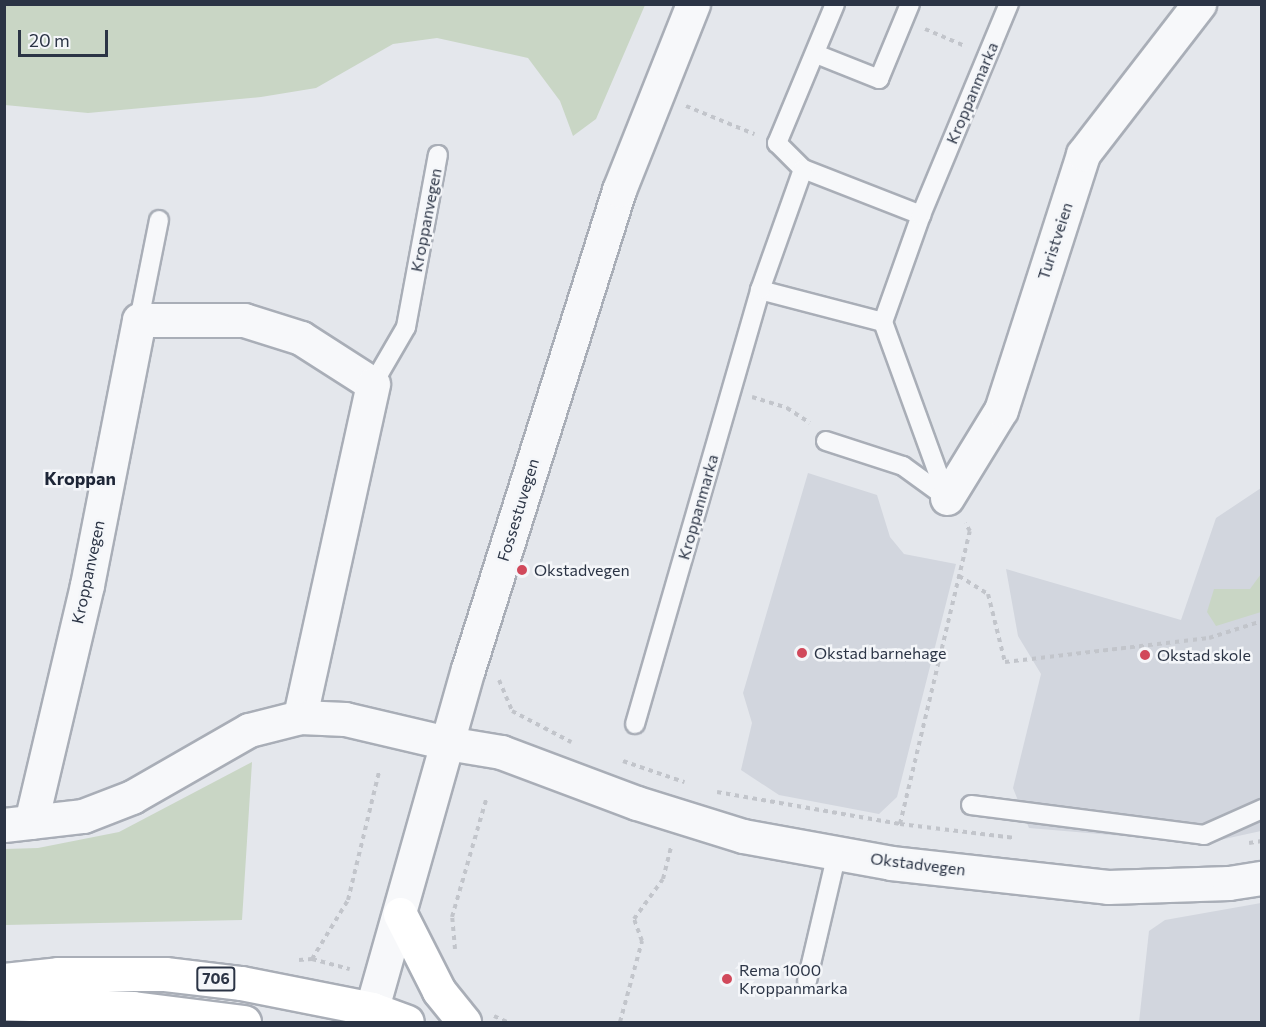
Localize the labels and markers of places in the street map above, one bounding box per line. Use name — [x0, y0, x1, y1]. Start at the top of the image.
place label: Okstadvegen — [534, 560, 630, 580]
marker: Okstadvegen — [515, 563, 529, 577]
place label: Okstad barnehage — [814, 643, 947, 663]
place label: Okstad skole — [1157, 645, 1251, 665]
marker: Okstad barnehage — [795, 646, 809, 660]
marker: Okstad skole — [1138, 648, 1152, 662]
place label: Rema 1000 Kroppanmarka — [739, 960, 848, 998]
marker: Rema 1000 Kroppanmarka — [720, 972, 734, 986]

